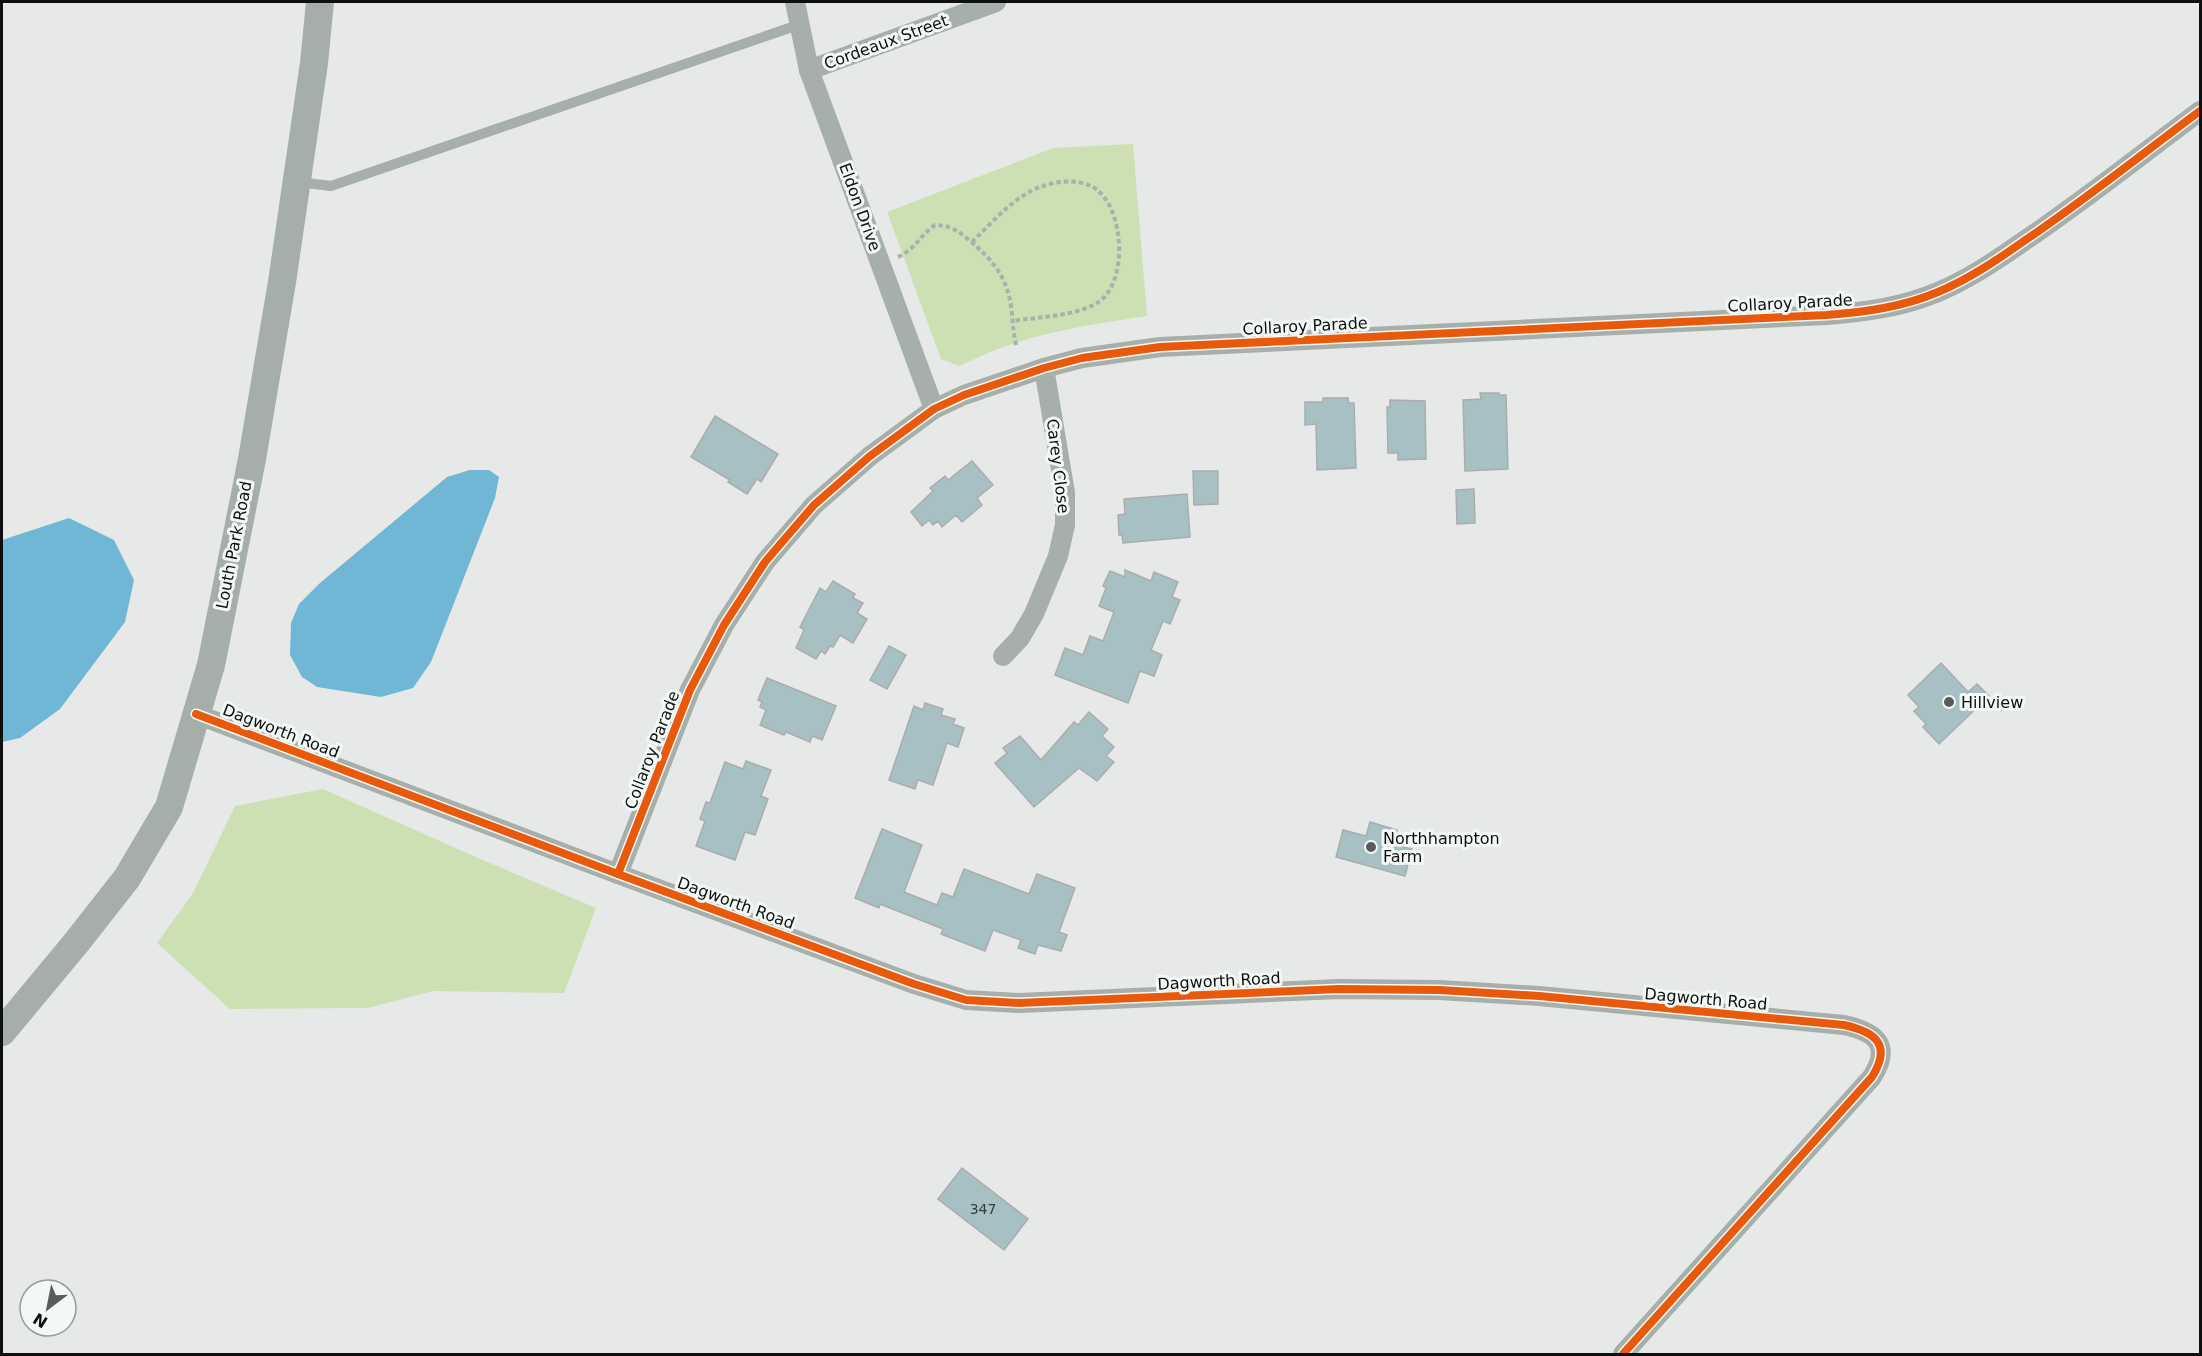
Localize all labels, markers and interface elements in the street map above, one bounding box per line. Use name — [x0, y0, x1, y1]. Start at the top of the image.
street label: Cordeaux Street — [821, 11, 951, 73]
street label: Eldon Drive — [835, 160, 885, 254]
street label: Collaroy Parade — [1727, 290, 1853, 316]
street label: Collaroy Parade — [1242, 313, 1368, 339]
street label: Carey Close — [1043, 418, 1073, 514]
street label: Louth Park Road — [212, 479, 256, 611]
street label: Collaroy Parade — [621, 688, 683, 812]
place label: Hillview — [1961, 693, 2023, 712]
marker: Hillview — [1942, 695, 1956, 709]
street label: Dagworth Road — [220, 700, 342, 762]
place label: Northhampton Farm — [1383, 829, 1500, 866]
marker: Northhampton Farm — [1364, 840, 1378, 854]
street label: Dagworth Road — [675, 873, 797, 933]
street label: Dagworth Road — [1157, 968, 1281, 994]
street label: Dagworth Road — [1644, 984, 1768, 1014]
house number: 347 — [970, 1201, 996, 1217]
north arrow — [18, 1278, 78, 1338]
text: N — [30, 1309, 51, 1332]

